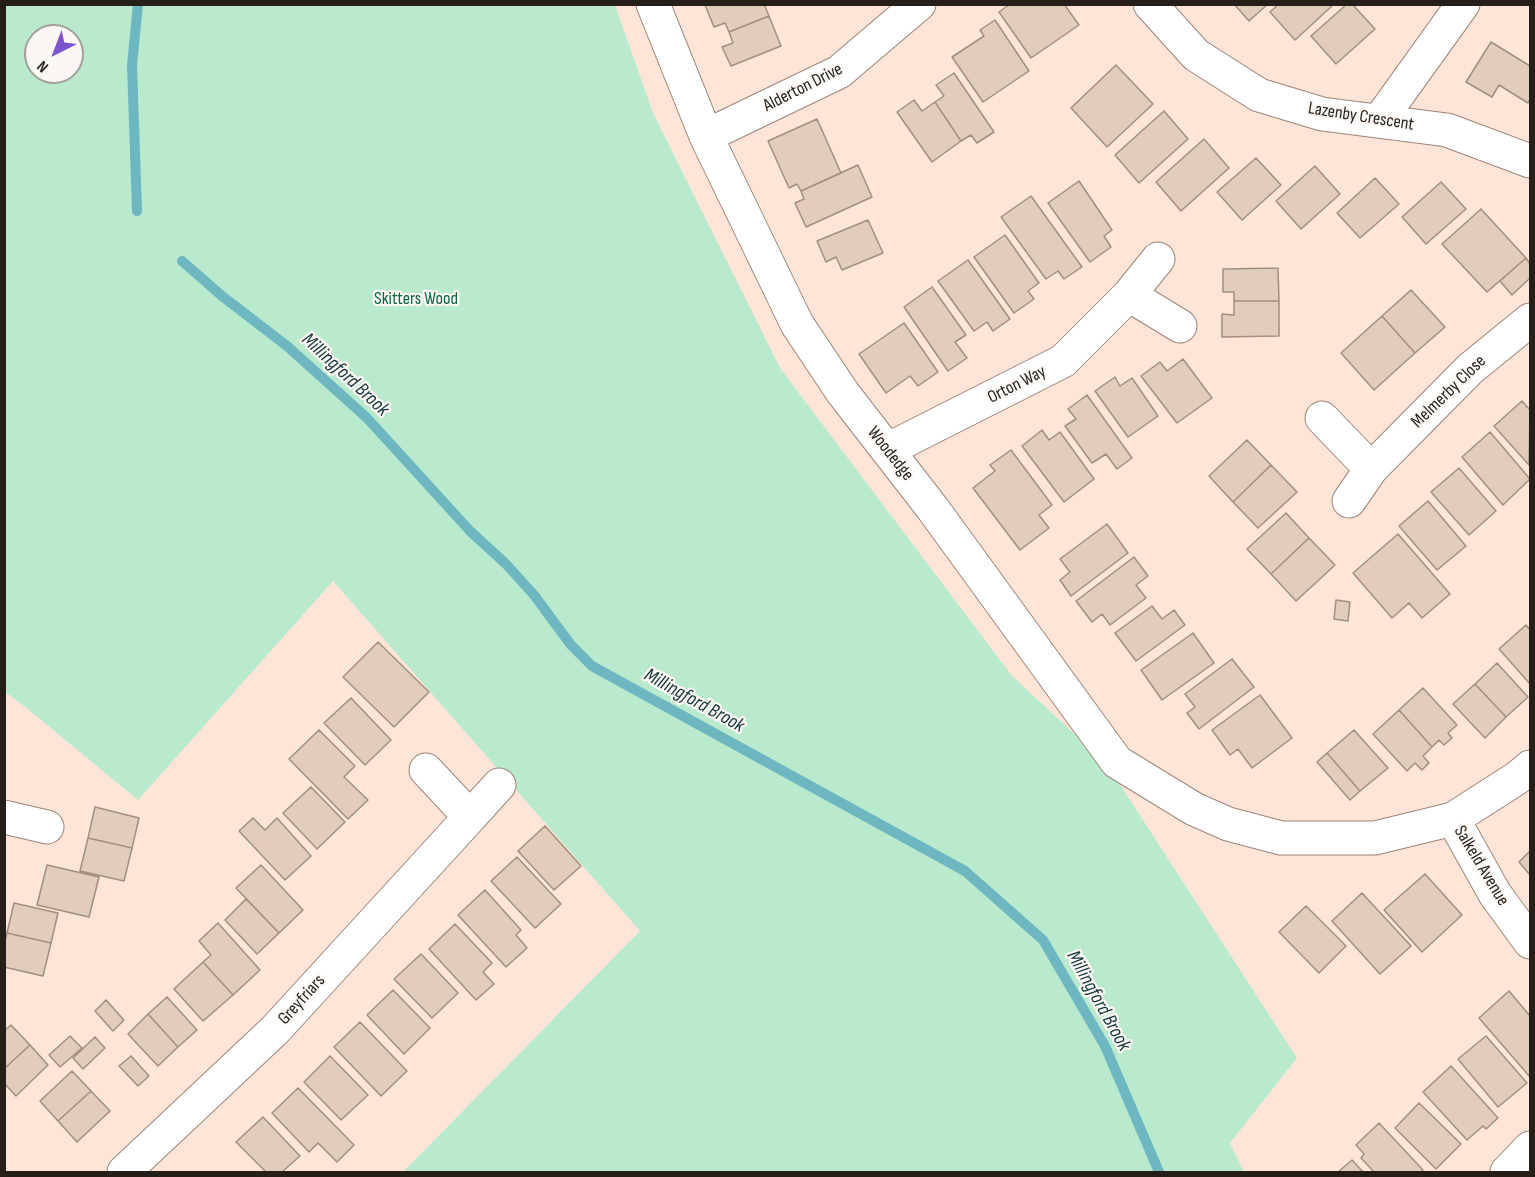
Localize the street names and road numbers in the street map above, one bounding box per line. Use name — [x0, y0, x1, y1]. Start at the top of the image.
street label: Alderton Drive — [760, 59, 846, 117]
street label: Lazenby Crescent — [1307, 98, 1415, 136]
street label: Melmerby Close — [1407, 351, 1491, 433]
street label: Orton Way — [984, 361, 1050, 409]
street label: Woodedge — [862, 423, 918, 485]
street label: Salkeld Avenue — [1449, 822, 1513, 910]
street label: Greyfriars — [274, 970, 330, 1030]

